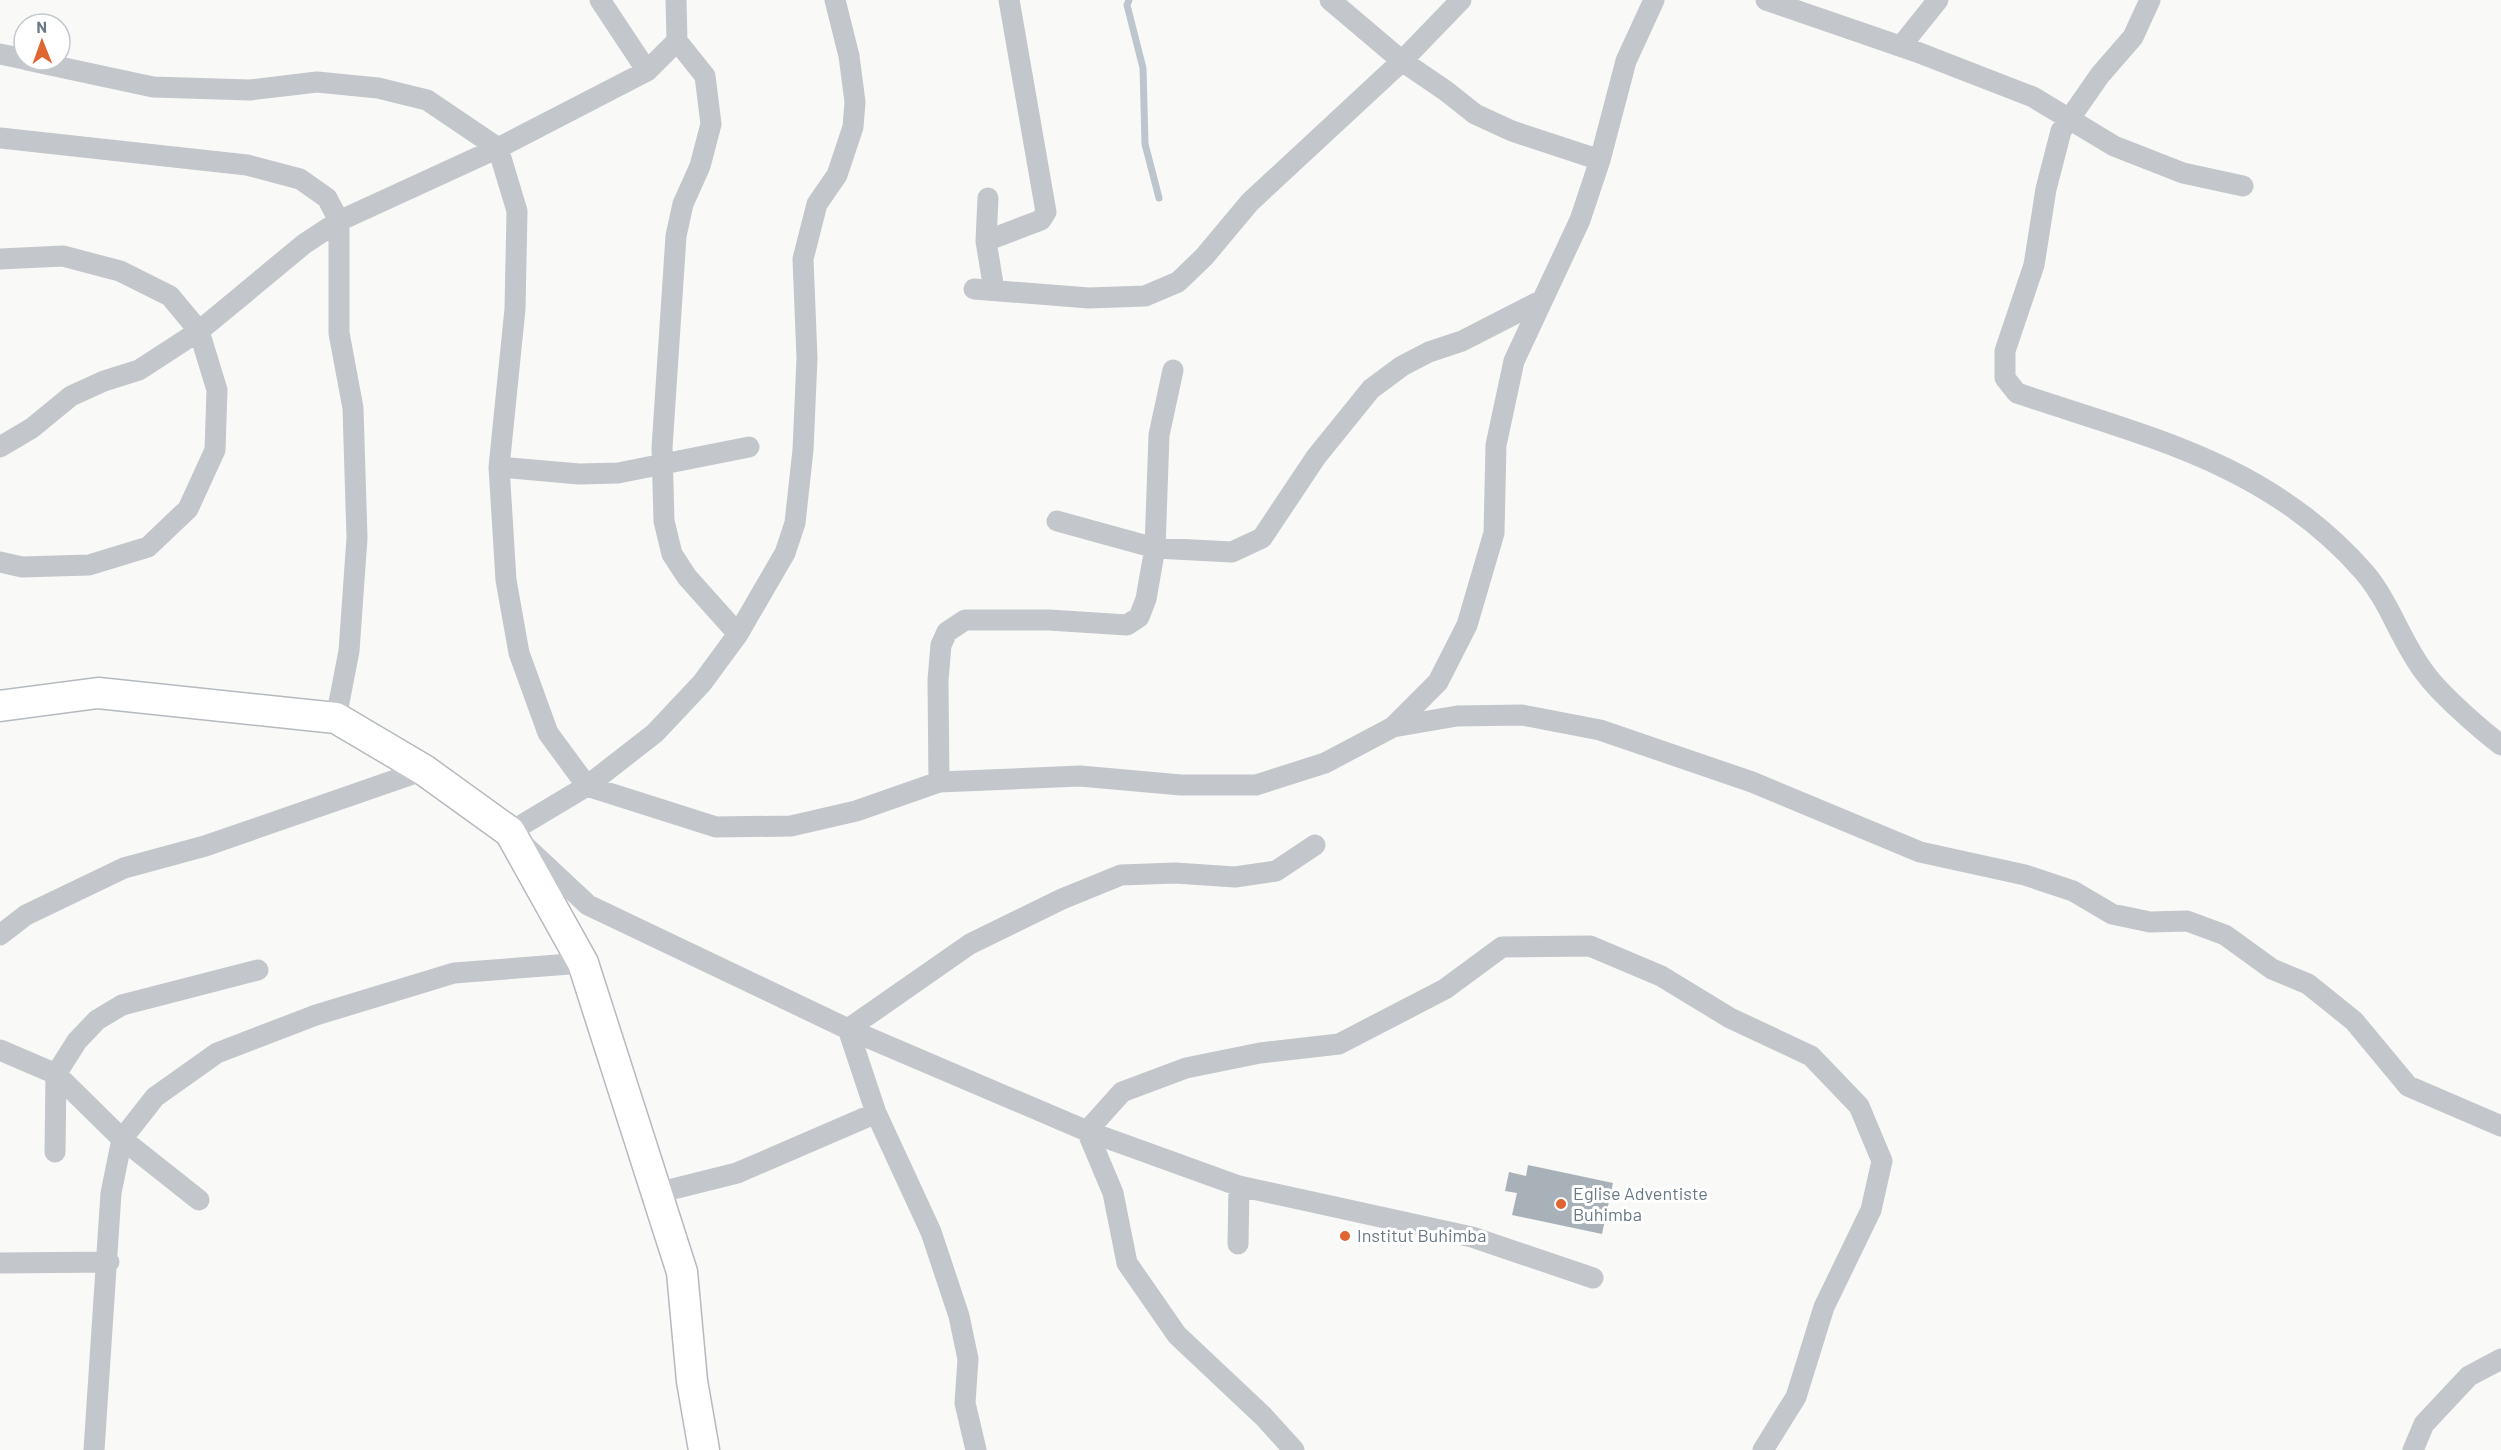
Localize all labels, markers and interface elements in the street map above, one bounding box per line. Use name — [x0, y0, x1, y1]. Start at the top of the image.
north arrow — [12, 12, 72, 72]
text: N — [36, 17, 47, 36]
place label: Eglise Adventiste Buhimba — [1573, 1182, 1708, 1225]
marker: Eglise Adventiste Buhimba — [1554, 1197, 1568, 1211]
place label: Institut Buhimba — [1357, 1224, 1486, 1246]
marker: Institut Buhimba — [1338, 1229, 1352, 1243]

